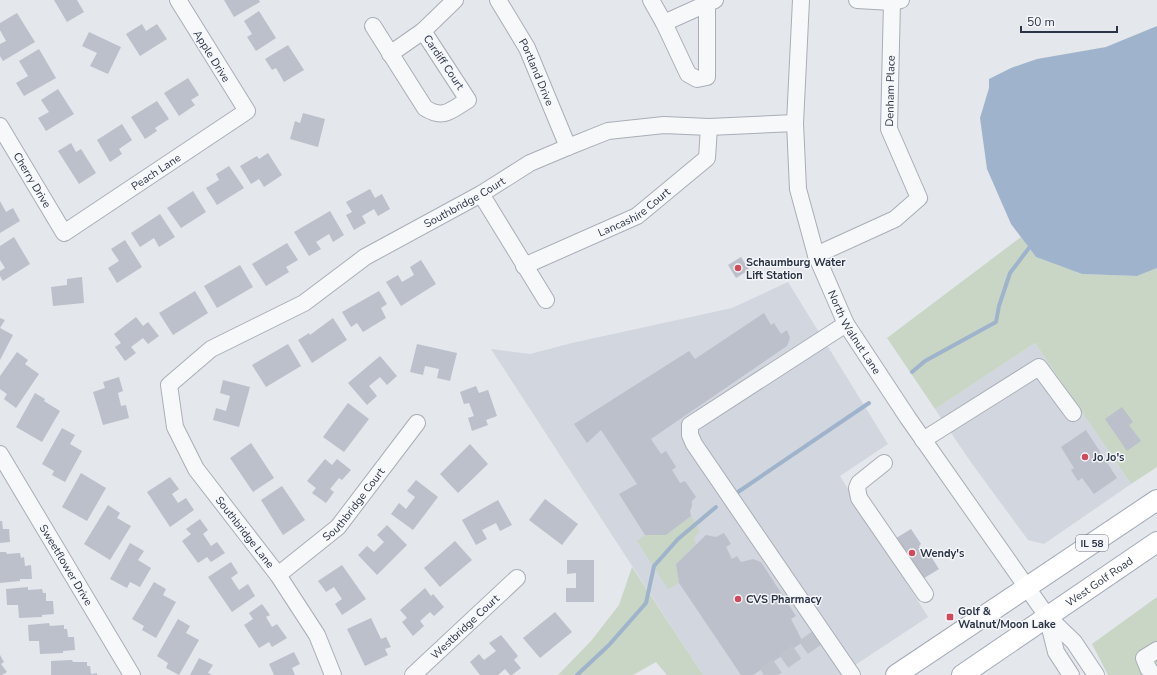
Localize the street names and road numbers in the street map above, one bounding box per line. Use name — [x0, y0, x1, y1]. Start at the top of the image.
street label: Apple Drive — [190, 27, 234, 85]
street label: Cardiff Court — [420, 32, 468, 93]
street label: Portland Drive — [515, 36, 557, 108]
street label: Denham Place — [882, 55, 899, 127]
street label: Cherry Drive — [9, 150, 54, 211]
street label: Peach Lane — [128, 150, 184, 194]
street label: Southbridge Court — [421, 174, 508, 232]
street label: Lancashire Court — [596, 184, 674, 240]
street label: North Walnut Lane — [824, 288, 884, 378]
street label: Southbridge Court — [319, 465, 388, 545]
street label: Southbridge Lane — [212, 493, 278, 572]
street label: Sweetflower Drive — [36, 522, 96, 609]
road number: IL 58 — [1076, 535, 1108, 551]
street label: West Golf Road — [1063, 554, 1136, 610]
street label: Westbridge Court — [428, 591, 503, 663]

